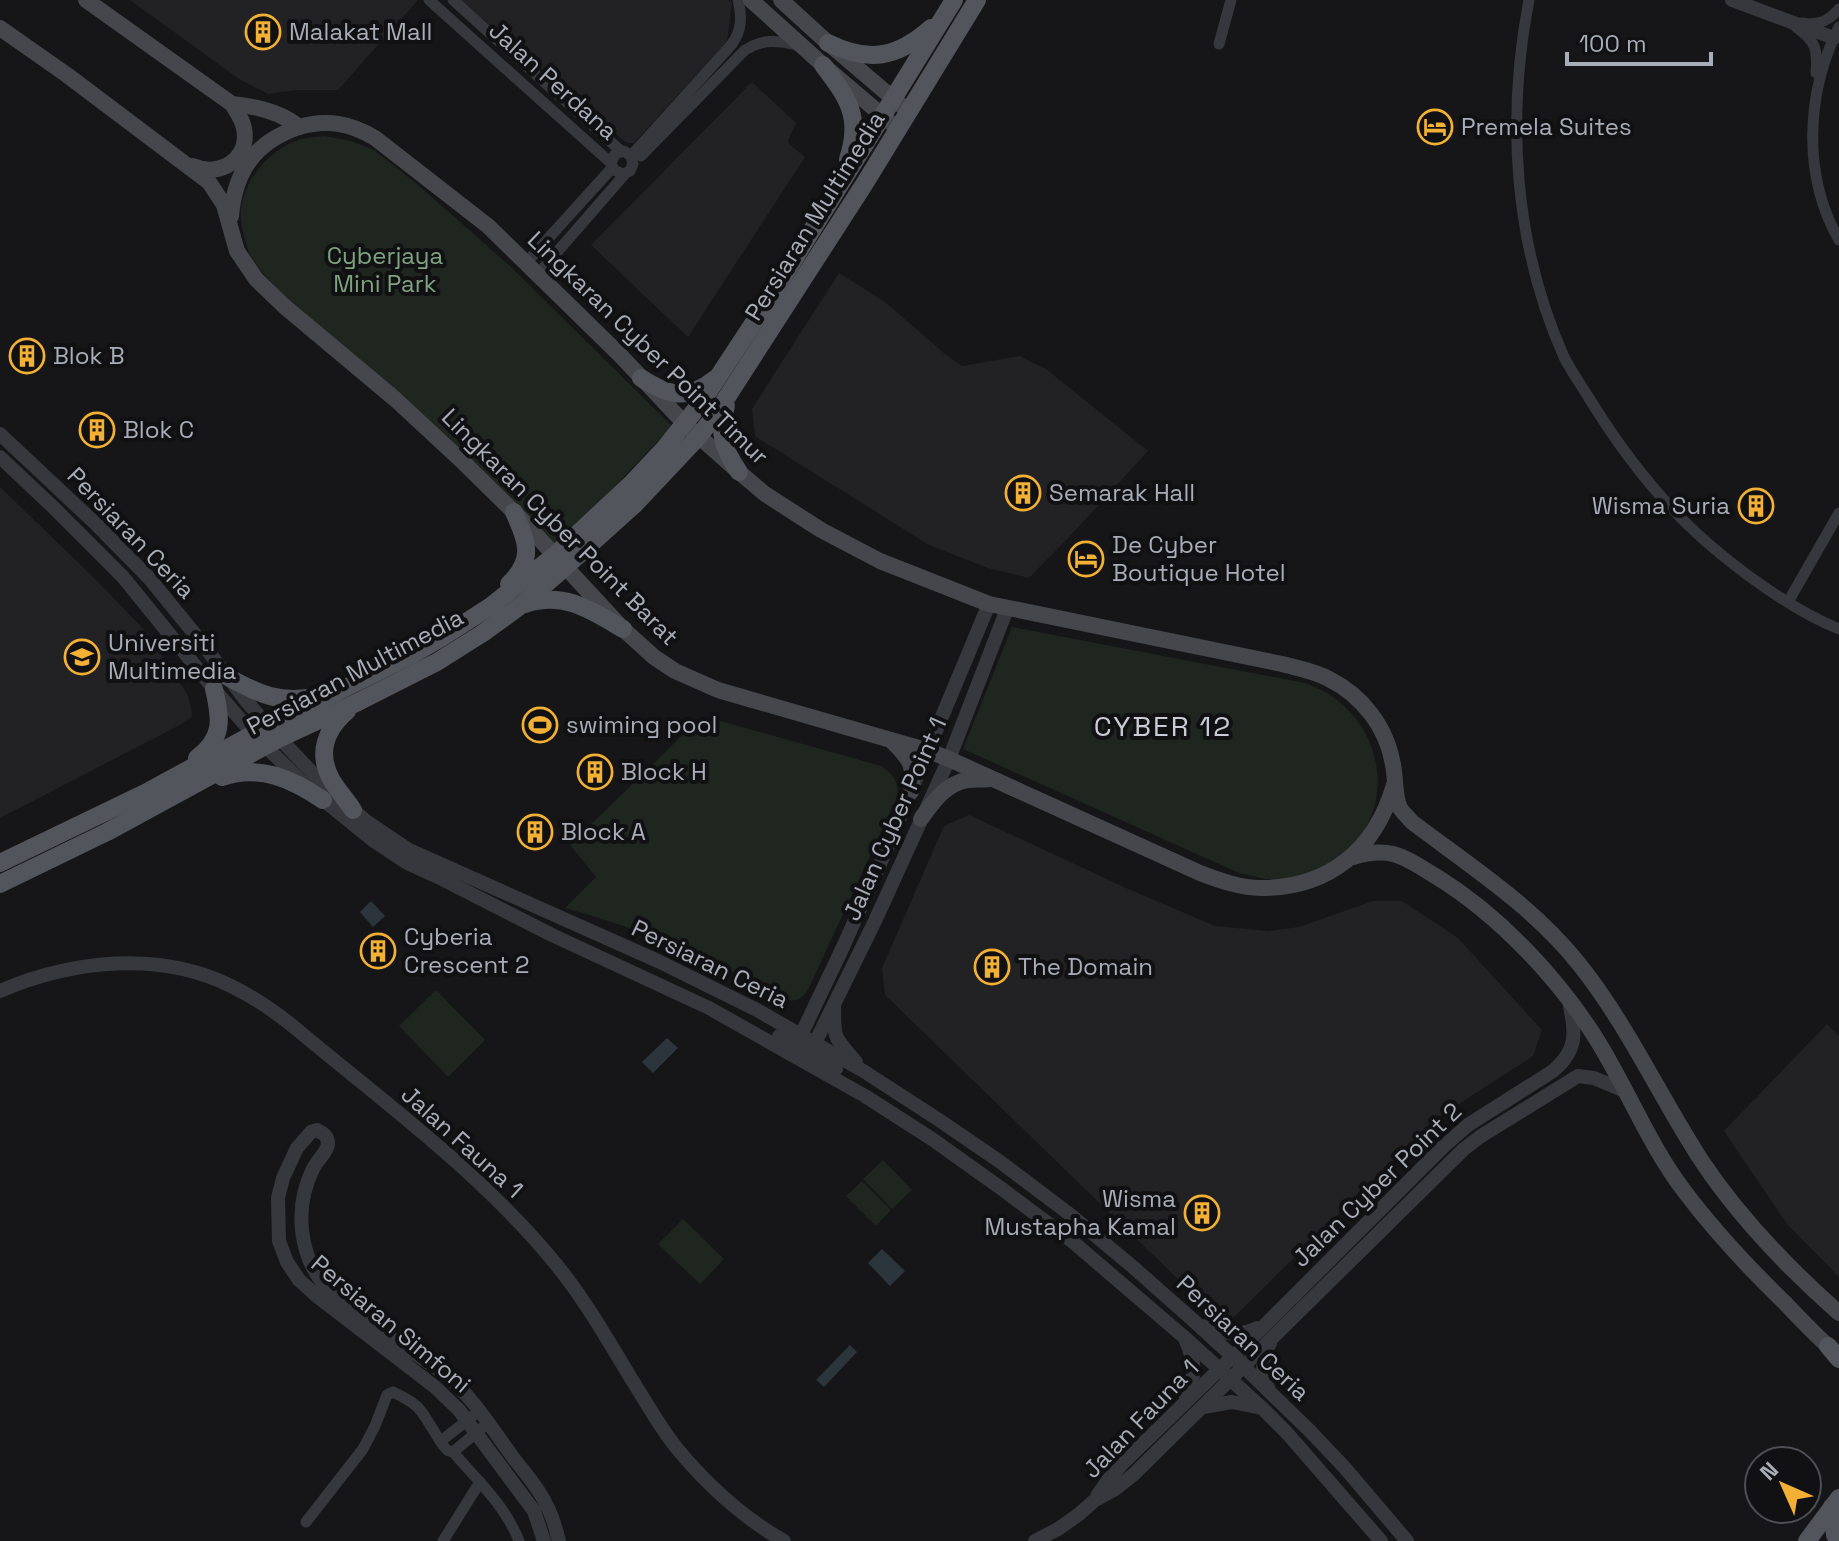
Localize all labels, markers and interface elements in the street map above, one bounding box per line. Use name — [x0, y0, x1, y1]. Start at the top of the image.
building icon: Malakat Mall — [244, 13, 282, 51]
street label: Jalan Perdana — [483, 15, 624, 147]
place label: Malakat Mall — [289, 16, 432, 47]
scale bar — [1567, 16, 1711, 66]
text: 100 m — [1579, 28, 1647, 59]
street label: Persiaran Multimedia — [738, 105, 892, 326]
hotel icon: Premela Suites — [1416, 108, 1454, 146]
place label: Premela Suites — [1461, 111, 1632, 142]
street label: Lingkaran Cyber Point Timur — [521, 224, 775, 471]
park label: Cyberjaya Mini Park — [327, 240, 444, 299]
building icon: Blok B — [8, 337, 46, 375]
place label: Blok B — [53, 340, 125, 371]
street label: Lingkaran Cyber Point Barat — [435, 402, 685, 652]
building icon: Blok C — [78, 411, 116, 449]
place label: Blok C — [123, 414, 194, 445]
street label: Persiaran Ceria — [61, 460, 202, 605]
building icon: Semarak Hall — [1004, 474, 1042, 512]
place label: Semarak Hall — [1049, 477, 1195, 508]
building icon: Wisma Suria — [1737, 487, 1775, 525]
place label: Wisma Suria — [1592, 490, 1730, 521]
place label: De Cyber Boutique Hotel — [1112, 529, 1286, 588]
hotel icon: De Cyber Boutique Hotel — [1067, 540, 1105, 578]
street label: Persiaran Multimedia — [241, 601, 469, 742]
place label: Universiti Multimedia — [108, 627, 236, 686]
school or university icon: Universiti Multimedia — [63, 638, 101, 676]
sports icon: swiming pool — [521, 706, 559, 744]
district label: CYBER 12 — [1094, 708, 1232, 744]
place label: swiming pool — [566, 709, 717, 740]
street label: Jalan Cyber Point 1 — [836, 712, 953, 925]
building icon: Block H — [576, 753, 614, 791]
place label: Block H — [621, 756, 707, 787]
building icon: Block A — [516, 813, 554, 851]
place label: Block A — [561, 816, 646, 847]
street label: Persiaran Ceria — [627, 912, 794, 1015]
place label: Cyberia Crescent 2 — [404, 921, 530, 980]
building icon: Cyberia Crescent 2 — [359, 932, 397, 970]
building icon: The Domain — [973, 948, 1011, 986]
place label: The Domain — [1018, 951, 1153, 982]
street label: Jalan Fauna 1 — [395, 1079, 530, 1205]
street label: Jalan Cyber Point 2 — [1285, 1096, 1468, 1274]
place label: Wisma Mustapha Kamal — [985, 1183, 1176, 1242]
building icon: Wisma Mustapha Kamal — [1183, 1194, 1221, 1232]
street label: Persiaran Simfoni — [305, 1248, 478, 1399]
street label: Persiaran Ceria — [1170, 1268, 1317, 1407]
street label: Jalan Fauna 1 — [1076, 1353, 1205, 1485]
north arrow — [1743, 1445, 1823, 1525]
text: N — [1754, 1456, 1784, 1486]

